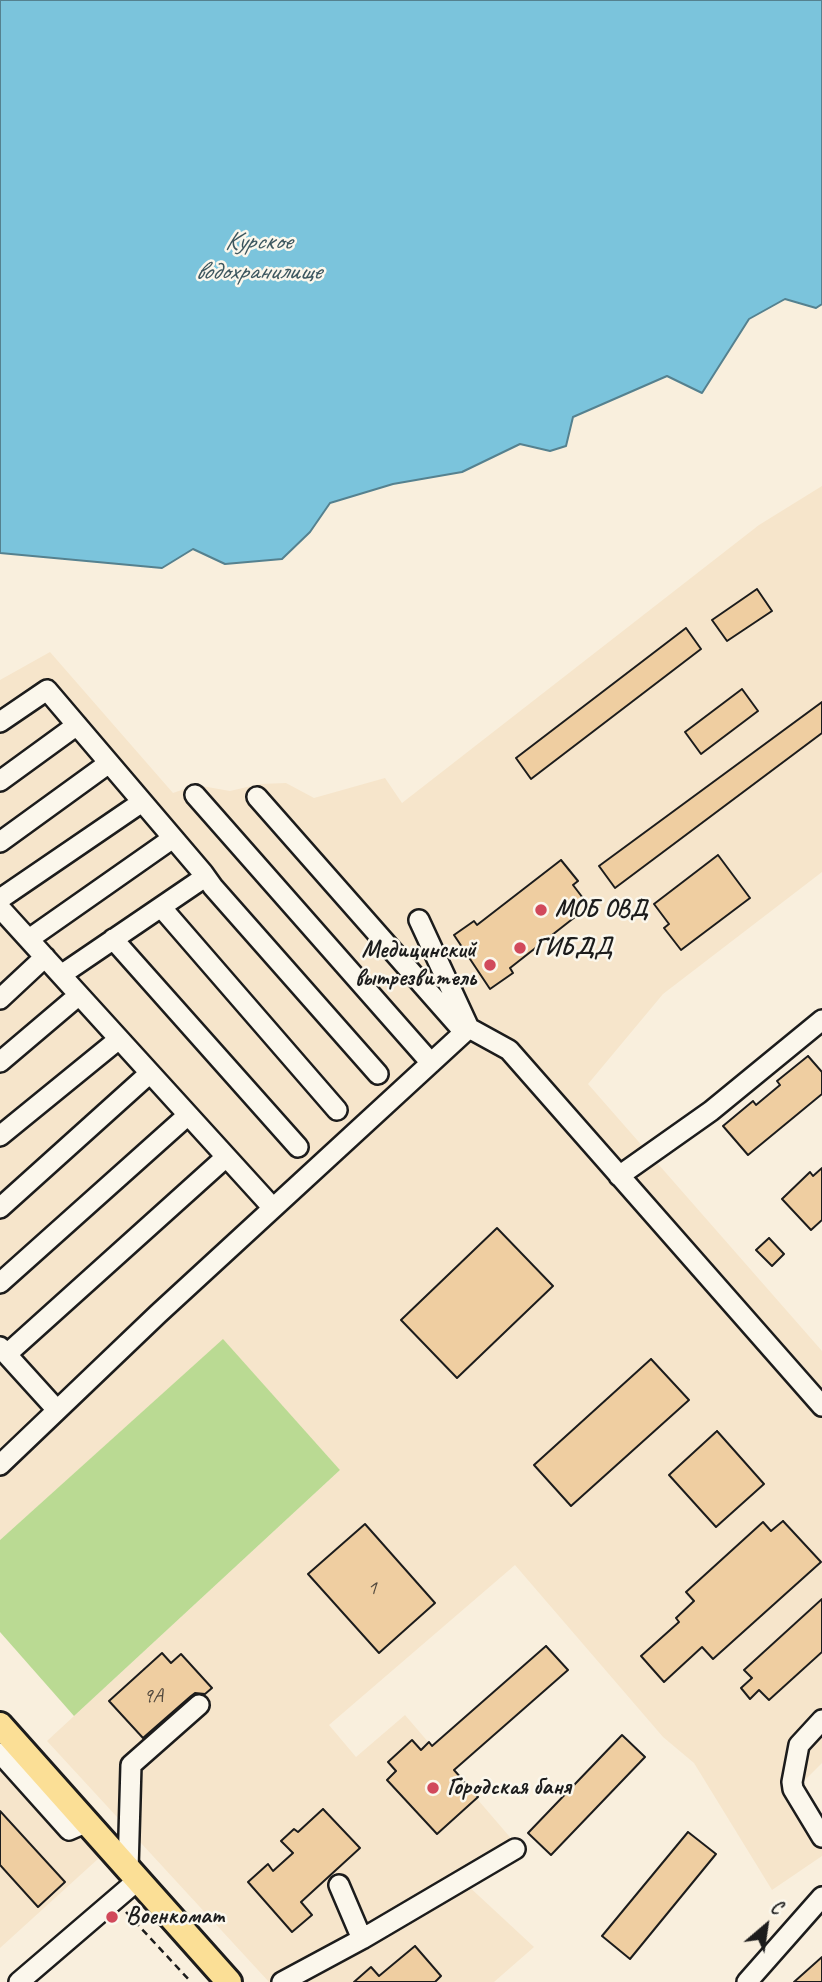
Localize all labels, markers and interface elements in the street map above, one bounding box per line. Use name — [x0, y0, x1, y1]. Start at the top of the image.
water label: Курское водохранилище — [195, 226, 321, 288]
place label: МОБ ОВД — [555, 896, 648, 924]
marker: МОБ ОВД — [533, 902, 549, 918]
place label: ГИБДД — [534, 934, 612, 962]
place label: Медицинский вытрезвитель — [354, 937, 476, 993]
marker: ГИБДД — [512, 940, 528, 956]
marker: Медицинский вытрезвитель — [482, 957, 498, 973]
house number: 1 — [367, 1575, 377, 1601]
house number: 9А — [143, 1683, 163, 1709]
place label: Городская баня — [447, 1774, 571, 1802]
marker: Городская баня — [425, 1780, 441, 1796]
north arrow — [731, 1891, 801, 1961]
text: С — [766, 1895, 786, 1920]
place label: Военкомат — [126, 1903, 224, 1931]
marker: Военкомат — [104, 1909, 120, 1925]

